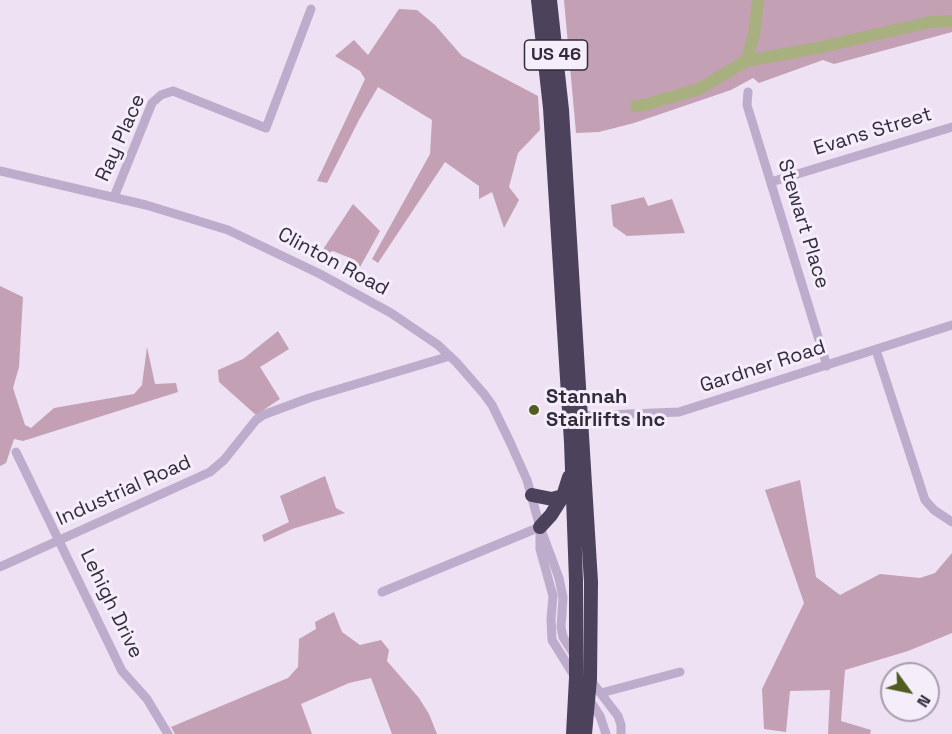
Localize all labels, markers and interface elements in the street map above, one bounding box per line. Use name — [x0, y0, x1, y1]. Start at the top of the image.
road number: US 46 — [524, 40, 588, 70]
street label: Ray Place — [91, 91, 151, 185]
street label: Evans Street — [811, 103, 935, 161]
street label: Stewart Place — [772, 156, 834, 292]
street label: Clinton Road — [273, 223, 393, 301]
street label: Gardner Road — [697, 335, 829, 399]
place label: Stannah Stairlifts Inc — [546, 386, 665, 433]
marker: Stannah Stairlifts Inc — [527, 403, 541, 417]
street label: Industrial Road — [53, 451, 195, 531]
street label: Lehigh Drive — [74, 546, 148, 662]
north arrow — [880, 662, 940, 722]
text: N — [912, 691, 936, 711]

